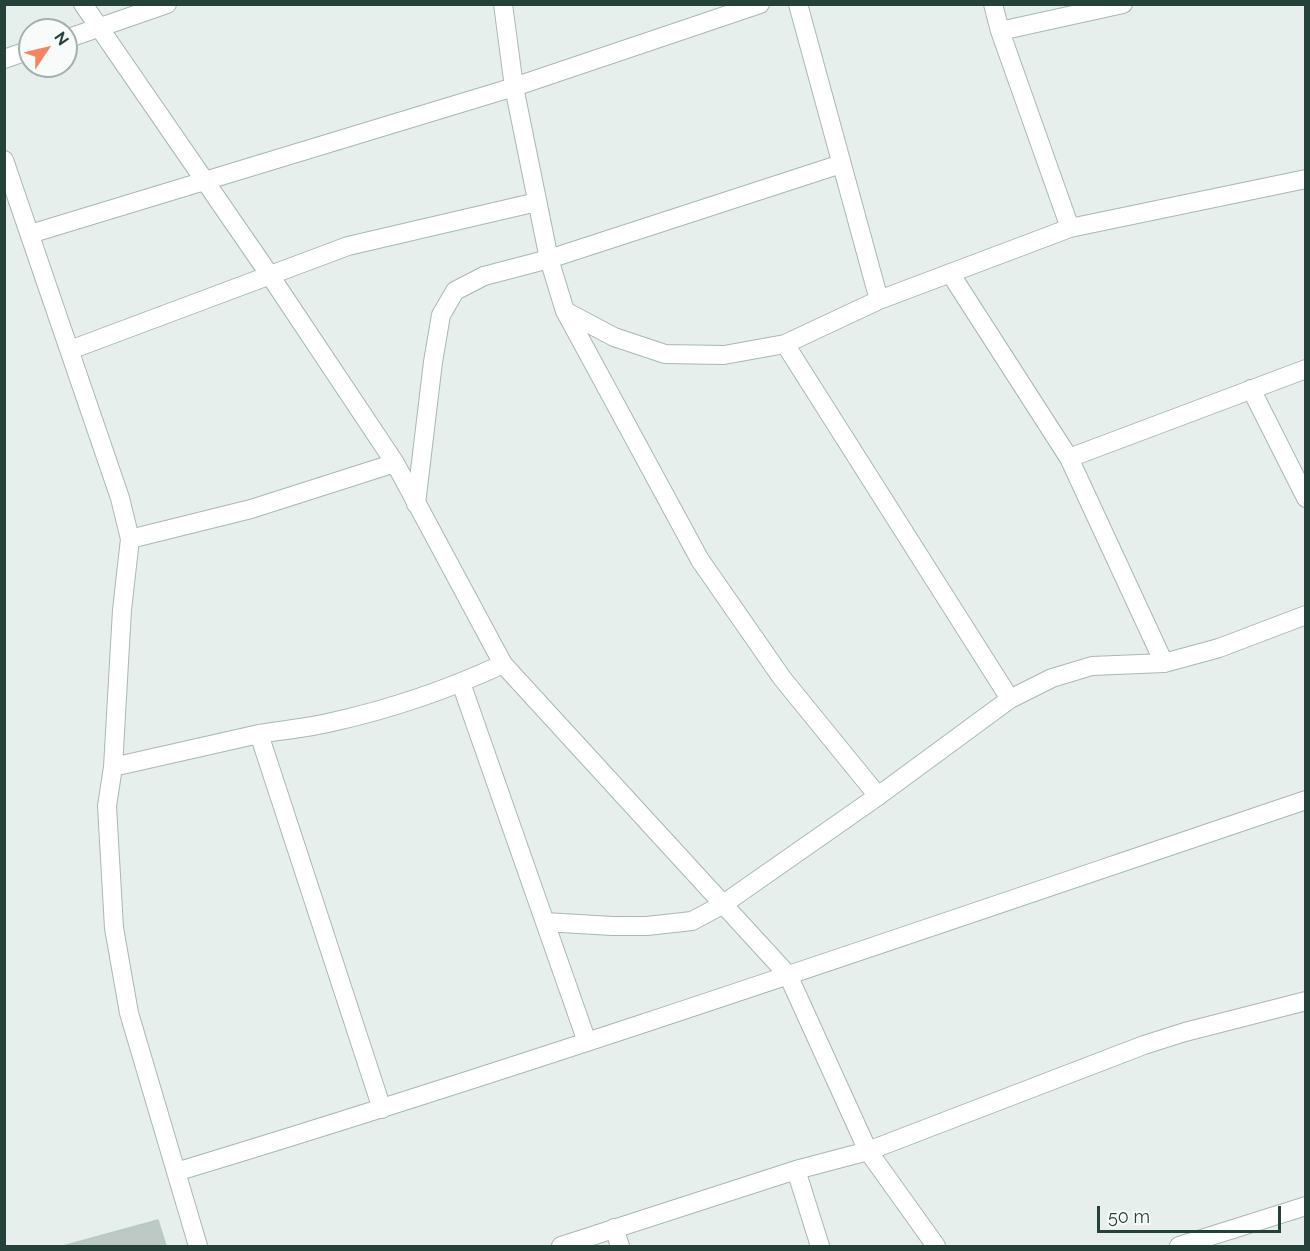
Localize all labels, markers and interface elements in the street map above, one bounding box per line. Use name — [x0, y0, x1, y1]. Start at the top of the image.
north arrow — [18, 18, 78, 78]
text: N — [50, 28, 73, 49]
scale bar — [1100, 1194, 1284, 1232]
text: 50 m — [1108, 1206, 1150, 1227]

